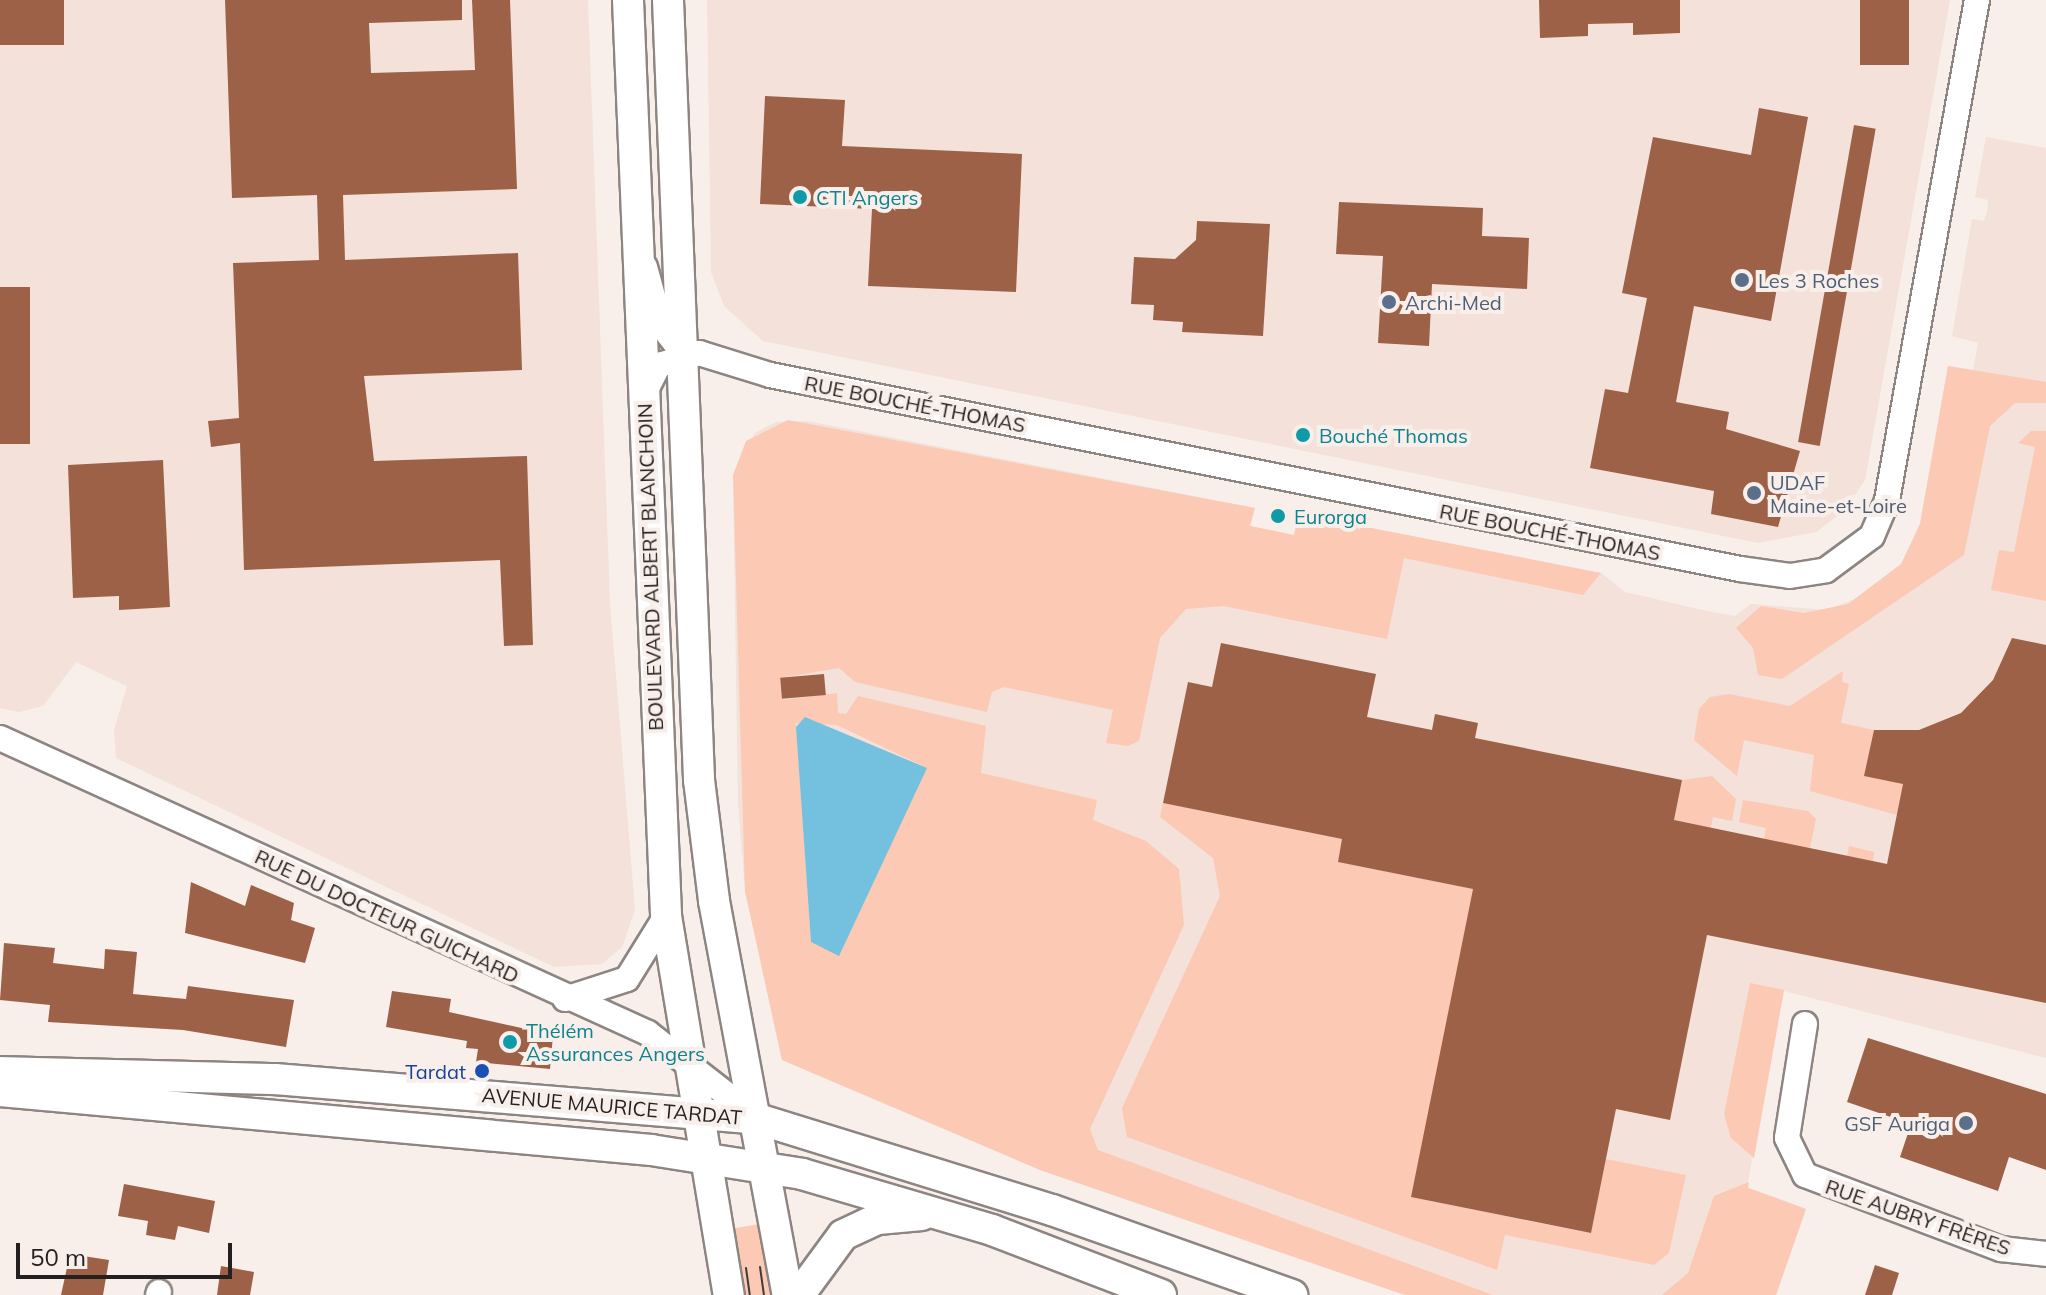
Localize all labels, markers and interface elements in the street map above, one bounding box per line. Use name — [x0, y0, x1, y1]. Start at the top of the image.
place label: CTI Angers — [816, 185, 918, 209]
marker: CTI Angers — [791, 188, 809, 206]
place label: Les 3 Roches — [1758, 268, 1879, 292]
marker: Les 3 Roches — [1733, 271, 1751, 289]
place label: Archi-Med — [1405, 290, 1502, 314]
marker: Archi-Med — [1380, 293, 1398, 311]
street label: RUE BOUCHÉ-THOMAS — [803, 371, 1027, 437]
street label: BOULEVARD ALBERT BLANCHOIN — [632, 403, 668, 731]
place label: Bouché Thomas — [1319, 423, 1468, 447]
marker: Bouché Thomas — [1294, 426, 1312, 444]
place label: UDAF Maine-et-Loire — [1770, 470, 1907, 517]
marker: UDAF Maine-et-Loire — [1745, 484, 1763, 502]
street label: RUE BOUCHÉ-THOMAS — [1438, 499, 1662, 565]
place label: Eurorga — [1294, 504, 1367, 528]
marker: Eurorga — [1269, 507, 1287, 525]
street label: RUE DU DOCTEUR GUICHARD — [251, 844, 523, 988]
place label: Thélém Assurances Angers — [526, 1018, 705, 1065]
marker: Thélém Assurances Angers — [501, 1033, 519, 1051]
place label: Tardat — [405, 1059, 466, 1083]
marker: Tardat — [473, 1062, 491, 1080]
street label: AVENUE MAURICE TARDAT — [481, 1083, 743, 1129]
place label: GSF Auriga — [1844, 1111, 1950, 1135]
marker: GSF Auriga — [1957, 1114, 1975, 1132]
street label: RUE AUBRY FRÈRES — [1822, 1174, 2014, 1260]
scale bar — [20, 1227, 236, 1277]
text: 50 m — [30, 1242, 86, 1272]

